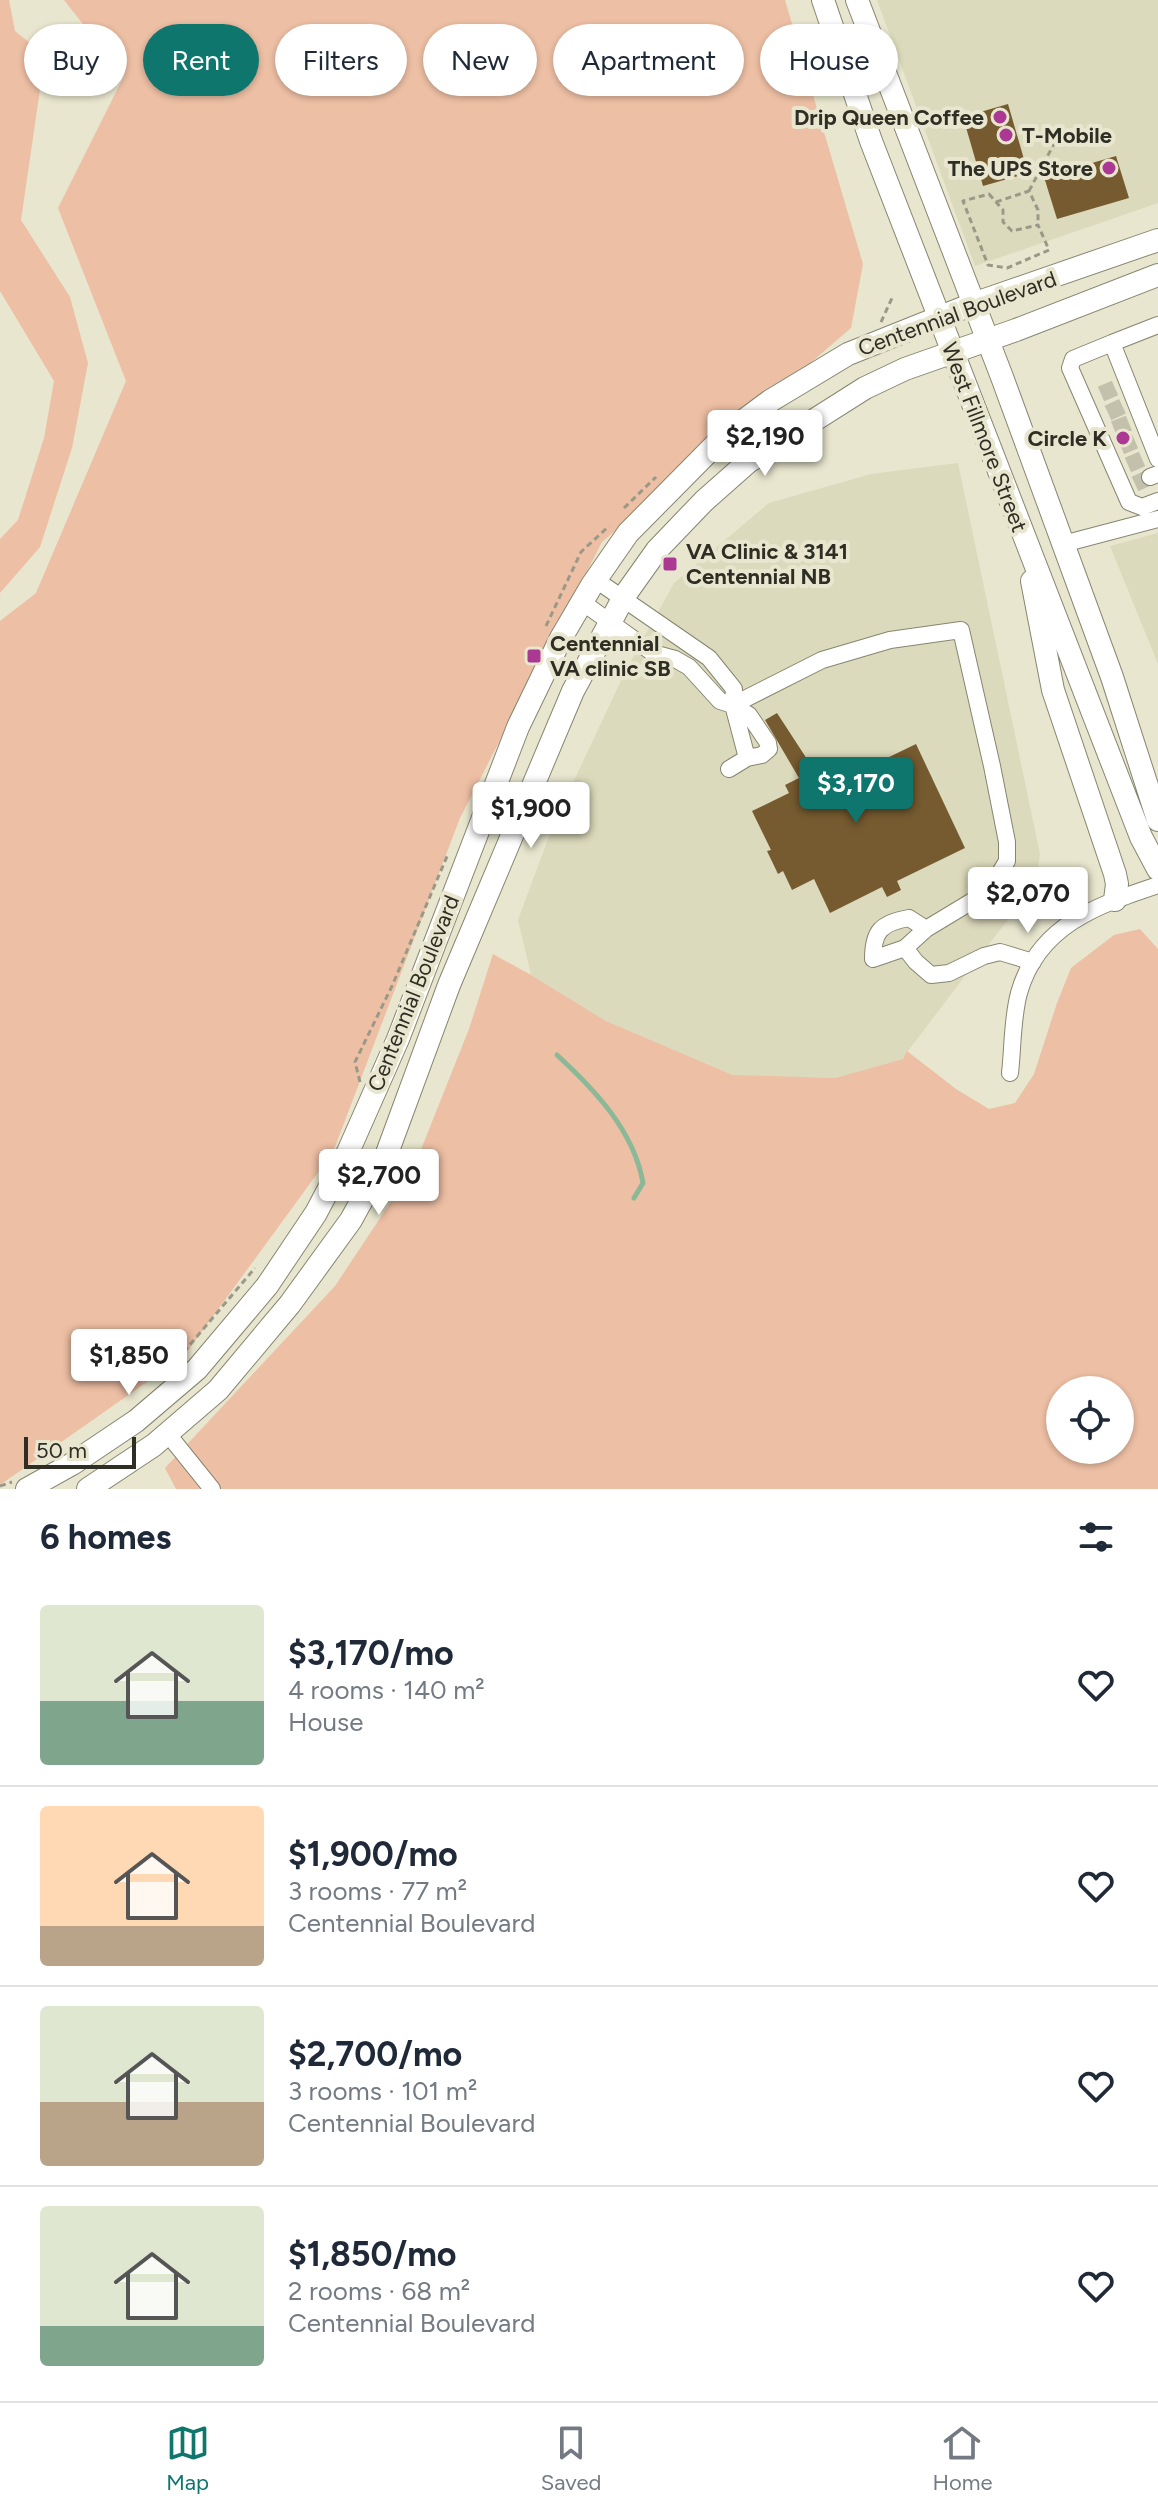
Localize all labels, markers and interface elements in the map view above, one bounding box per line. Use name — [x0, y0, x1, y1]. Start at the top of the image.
chip: Buy — [24, 24, 127, 96]
chip: Rent — [143, 24, 259, 96]
chip: Filters — [275, 24, 407, 96]
chip: New — [423, 24, 537, 96]
chip: Apartment — [553, 24, 744, 96]
chip: House — [760, 24, 898, 96]
place label: Drip Queen Coffee — [794, 104, 984, 131]
marker: Drip Queen Coffee — [991, 108, 1009, 126]
place label: T-Mobile — [1022, 122, 1112, 149]
marker: T-Mobile — [997, 126, 1015, 144]
place label: The UPS Store — [948, 155, 1093, 182]
marker: The UPS Store — [1100, 159, 1118, 177]
street label: Centennial Boulevard — [854, 265, 1060, 362]
street label: West Fillmore Street — [936, 339, 1033, 536]
pin: $2,190 — [700, 410, 830, 478]
text: $2,190 — [725, 420, 805, 452]
place label: Circle K — [1027, 425, 1107, 452]
marker: Circle K — [1114, 429, 1132, 447]
place label: VA Clinic & 3141 Centennial NB — [686, 538, 848, 590]
marker: VA Clinic & 3141 Centennial NB — [661, 555, 679, 573]
place label: Centennial VA clinic SB — [550, 630, 671, 682]
marker: Centennial VA clinic SB — [525, 647, 543, 665]
pin: $3,170 — [791, 757, 921, 825]
text: $3,170 — [817, 767, 895, 799]
pin: $1,900 — [466, 782, 596, 850]
text: $1,900 — [491, 792, 571, 824]
pin: $2,070 — [963, 867, 1093, 935]
text: $2,070 — [986, 877, 1070, 909]
street label: Centennial Boulevard — [362, 891, 465, 1095]
pin: $2,700 — [314, 1149, 444, 1217]
text: $2,700 — [337, 1159, 421, 1191]
pin: $1,850 — [64, 1329, 194, 1397]
text: $1,850 — [89, 1339, 169, 1371]
map controls — [1046, 1376, 1134, 1464]
button: locate — [1046, 1376, 1134, 1464]
scale bar — [24, 1433, 136, 1469]
text: 50 m — [36, 1437, 87, 1464]
icon: filters — [1074, 1515, 1118, 1559]
text: 6 homes — [40, 1517, 171, 1558]
text: $3,170/mo — [288, 1633, 454, 1674]
icon: home — [104, 1637, 200, 1733]
icon: heart — [1074, 1663, 1118, 1707]
text: 4 rooms · 140 m² — [288, 1674, 485, 1706]
text: House — [288, 1706, 363, 1738]
text: $1,900/mo — [288, 1834, 458, 1875]
icon: home — [104, 1838, 200, 1934]
icon: heart — [1074, 1864, 1118, 1908]
text: 3 rooms · 77 m² — [288, 1875, 467, 1907]
text: Centennial Boulevard — [288, 1907, 535, 1939]
text: $2,700/mo — [288, 2034, 462, 2075]
icon: home — [104, 2038, 200, 2134]
icon: heart — [1074, 2064, 1118, 2108]
text: 3 rooms · 101 m² — [288, 2075, 477, 2107]
text: Centennial Boulevard — [288, 2107, 535, 2139]
text: $1,850/mo — [288, 2234, 457, 2275]
icon: home — [104, 2238, 200, 2334]
icon: heart — [1074, 2264, 1118, 2308]
text: 2 rooms · 68 m² — [288, 2275, 470, 2307]
text: Centennial Boulevard — [288, 2307, 535, 2339]
tab: Map — [166, 2421, 210, 2496]
tab: Saved — [541, 2421, 601, 2496]
tab: Home — [932, 2421, 992, 2496]

